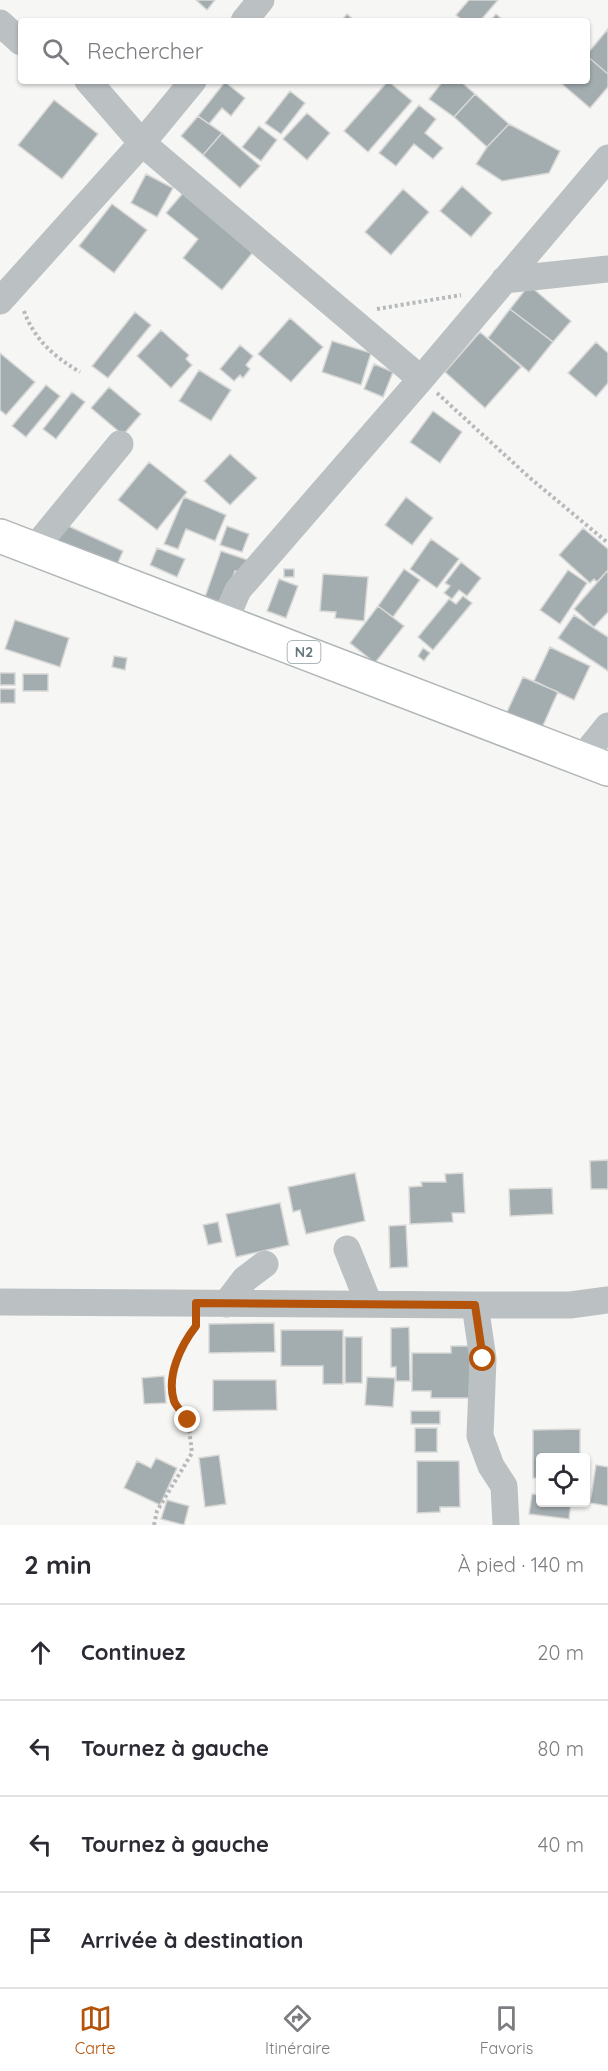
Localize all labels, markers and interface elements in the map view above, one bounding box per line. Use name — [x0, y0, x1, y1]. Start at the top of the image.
search box — [18, 18, 590, 84]
icon: search — [39, 35, 72, 68]
text: Rechercher — [87, 37, 203, 65]
road number: N2 — [288, 641, 320, 663]
route start — [469, 1345, 495, 1371]
route end — [174, 1406, 200, 1432]
map controls — [536, 1453, 590, 1507]
button: locate — [536, 1453, 590, 1507]
text: 2 min — [24, 1548, 92, 1581]
text: À pied · 140 m — [458, 1552, 584, 1577]
icon: ahead — [24, 1636, 57, 1669]
text: Continuez — [81, 1638, 185, 1666]
text: 20 m — [537, 1640, 584, 1665]
icon: left — [24, 1732, 57, 1765]
text: Tournez à gauche — [81, 1734, 269, 1762]
text: 80 m — [538, 1736, 584, 1761]
icon: left — [24, 1828, 57, 1861]
text: Tournez à gauche — [81, 1830, 269, 1858]
text: 40 m — [538, 1832, 584, 1857]
icon: arrive — [24, 1924, 57, 1957]
text: Arrivée à destination — [81, 1926, 303, 1954]
tab: Carte — [75, 2002, 116, 2058]
tab: Itinéraire — [265, 2002, 330, 2058]
tab: Favoris — [480, 2002, 533, 2058]

